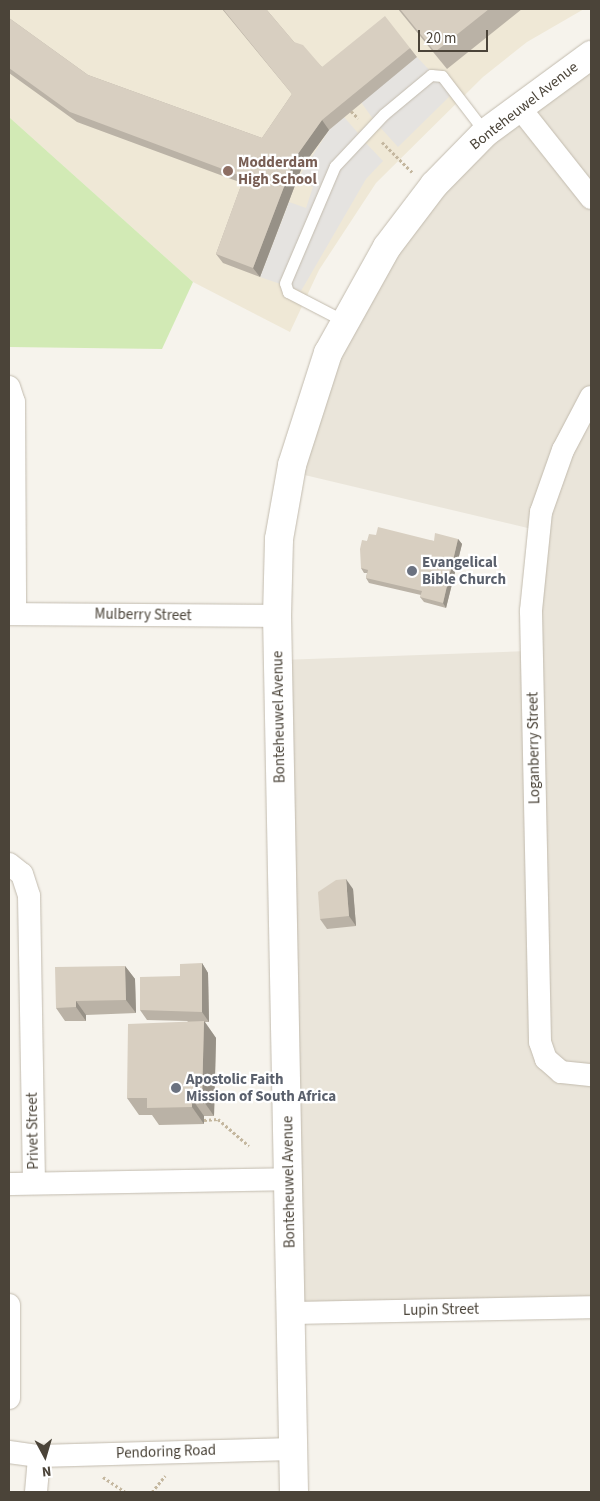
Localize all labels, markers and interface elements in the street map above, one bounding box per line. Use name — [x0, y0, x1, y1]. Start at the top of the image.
scale bar — [420, 20, 490, 52]
text: 20 m — [426, 28, 456, 49]
street label: Bonteheuwel Avenue — [466, 58, 582, 154]
place label: Modderdam High School — [238, 153, 318, 188]
marker: Modderdam High School — [222, 165, 234, 177]
place label: Evangelical Bible Church — [422, 553, 506, 588]
marker: Evangelical Bible Church — [406, 565, 418, 577]
street label: Mulberry Street — [94, 605, 192, 625]
street label: Bonteheuwel Avenue — [269, 651, 289, 783]
street label: Loganberry Street — [524, 692, 544, 804]
place label: Apostolic Faith Mission of South Africa — [186, 1070, 336, 1105]
marker: Apostolic Faith Mission of South Africa — [170, 1082, 182, 1094]
street label: Privet Street — [23, 1092, 43, 1170]
street label: Bonteheuwel Avenue — [279, 1116, 299, 1248]
street label: Lupin Street — [403, 1300, 479, 1320]
north arrow — [20, 1431, 70, 1481]
street label: Pendoring Road — [116, 1441, 216, 1463]
text: N — [41, 1460, 52, 1481]

